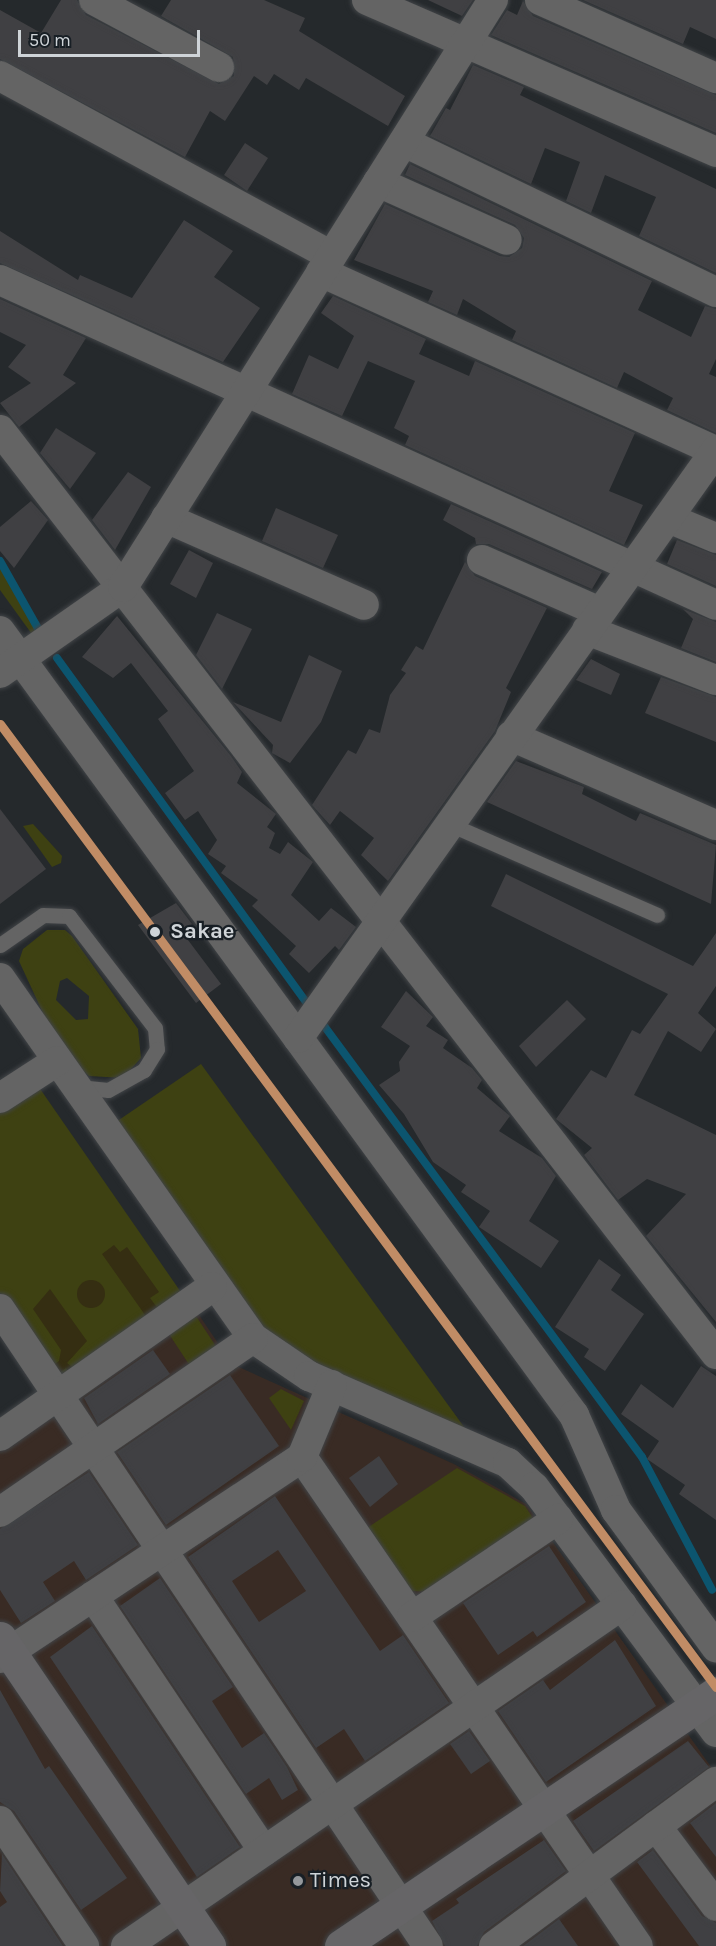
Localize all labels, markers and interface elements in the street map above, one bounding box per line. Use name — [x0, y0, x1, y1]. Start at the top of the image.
scale bar — [21, 18, 202, 56]
text: 50 m — [29, 29, 71, 51]
place label: Sakae — [170, 919, 234, 945]
marker: Sakae — [145, 922, 165, 942]
place label: Times — [310, 1868, 371, 1894]
marker: Times — [291, 1874, 305, 1888]

